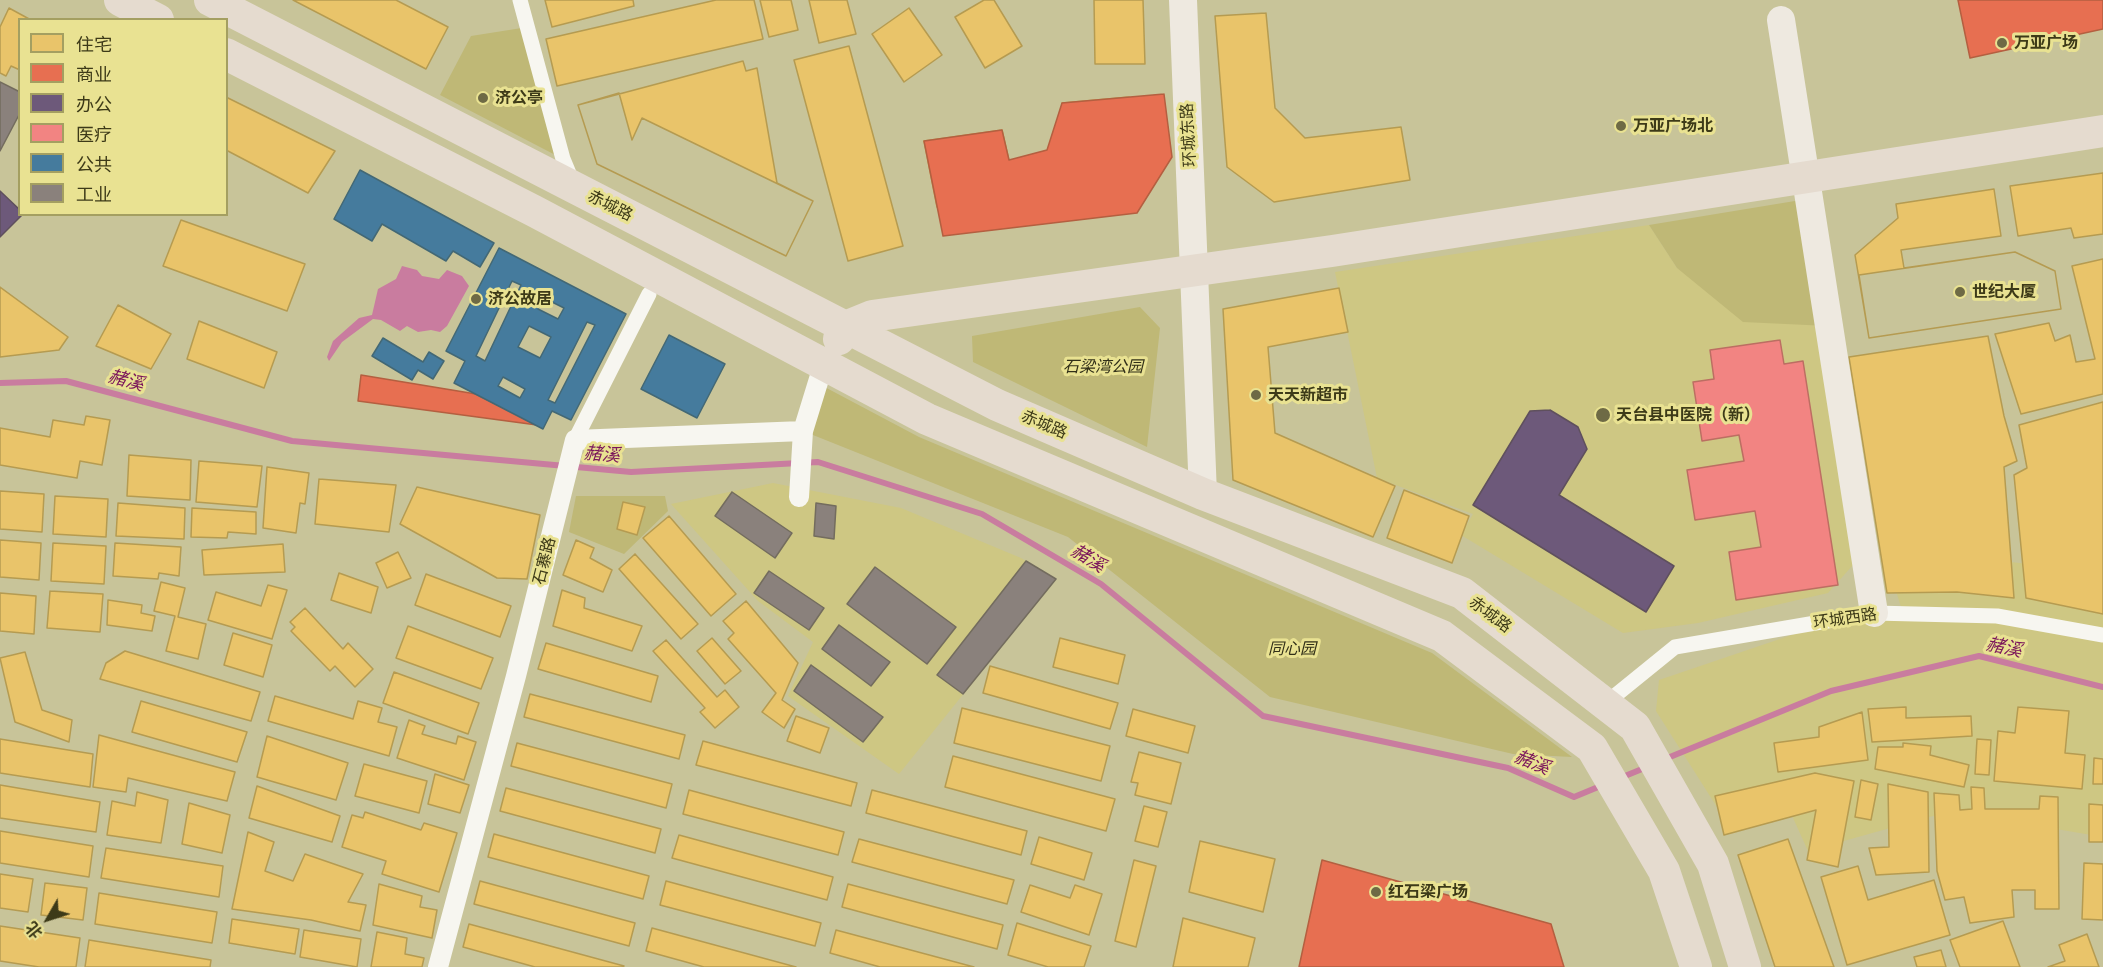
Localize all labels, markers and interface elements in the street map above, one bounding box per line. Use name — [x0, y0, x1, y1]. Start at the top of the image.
legend — [18, 18, 228, 216]
text: 住宅 — [76, 32, 112, 56]
place label: 万亚广场 — [2014, 33, 2078, 53]
marker: 万亚广场 — [1995, 36, 2009, 50]
text: 商业 — [76, 62, 112, 86]
place label: 济公亭 — [495, 88, 543, 108]
marker: 济公亭 — [476, 91, 490, 105]
text: 办公 — [76, 92, 112, 116]
street label: 环城东路 — [1178, 103, 1200, 167]
place label: 万亚广场北 — [1633, 116, 1713, 136]
marker: 万亚广场北 — [1614, 119, 1628, 133]
text: 医疗 — [76, 122, 112, 146]
text: 公共 — [76, 152, 112, 176]
text: 工业 — [76, 182, 112, 206]
street label: 赤城路 — [584, 187, 636, 225]
place label: 世纪大厦 — [1972, 282, 2036, 302]
marker: 世纪大厦 — [1953, 285, 1967, 299]
place label: 济公故居 — [488, 289, 552, 309]
marker: 济公故居 — [469, 292, 483, 306]
park label: 石梁湾公园 — [1063, 357, 1143, 377]
water label: 赭溪 — [106, 366, 146, 396]
place label: 天天新超市 — [1268, 385, 1348, 405]
marker: 天天新超市 — [1249, 388, 1263, 402]
place label: 天台县中医院（新） — [1616, 405, 1760, 425]
marker: 天台县中医院（新） — [1594, 406, 1612, 424]
street label: 赤城路 — [1018, 407, 1070, 443]
water label: 赭溪 — [583, 443, 621, 467]
street label: 石寨路 — [530, 535, 560, 587]
water label: 赭溪 — [1067, 540, 1109, 578]
street label: 赤城路 — [1465, 593, 1515, 637]
street label: 环城西路 — [1812, 605, 1878, 633]
water label: 赭溪 — [1984, 634, 2024, 662]
park label: 同心园 — [1268, 639, 1316, 659]
water label: 赭溪 — [1511, 746, 1553, 780]
place label: 红石梁广场 — [1388, 882, 1468, 902]
marker: 红石梁广场 — [1369, 885, 1383, 899]
north arrow — [18, 889, 78, 949]
text: 北 — [20, 917, 48, 943]

